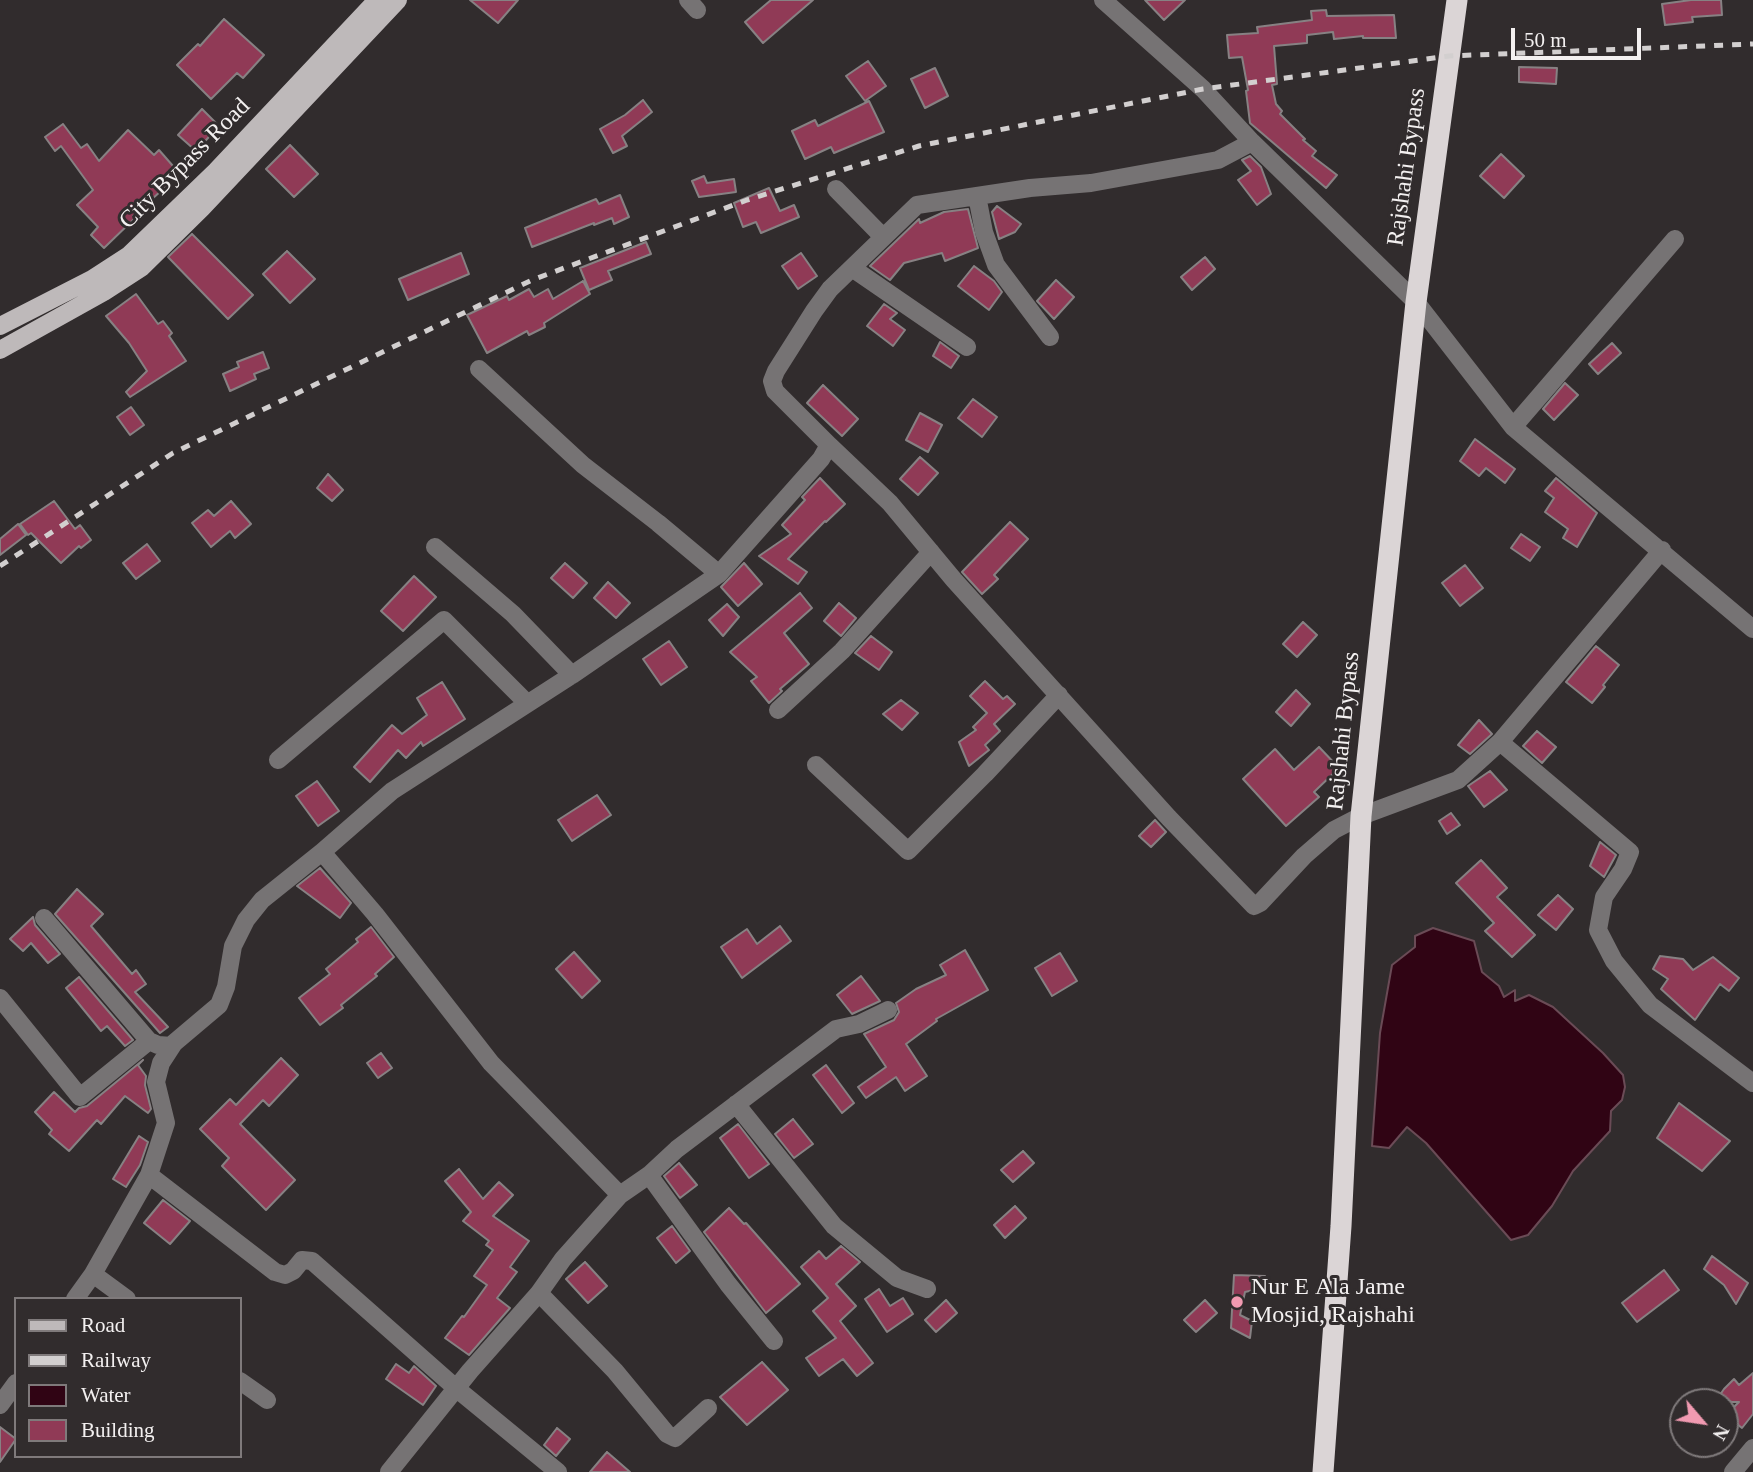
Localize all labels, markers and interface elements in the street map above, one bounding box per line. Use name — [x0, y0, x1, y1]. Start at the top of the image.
scale bar — [1515, 14, 1644, 58]
text: 50 m — [1524, 28, 1567, 52]
street label: Rajshahi Bypass — [1382, 86, 1432, 248]
street label: City Bypass Road — [114, 93, 256, 235]
street label: Rajshahi Bypass — [1321, 650, 1367, 812]
place label: Nur E Ala Jame Mosjid, Rajshahi — [1251, 1274, 1415, 1330]
marker: Nur E Ala Jame Mosjid, Rajshahi — [1229, 1294, 1245, 1310]
legend — [14, 1297, 242, 1458]
text: Road — [81, 1313, 125, 1337]
text: Railway — [81, 1348, 151, 1372]
text: Water — [81, 1383, 131, 1407]
north arrow — [1669, 1388, 1739, 1458]
text: Building — [81, 1418, 155, 1442]
text: N — [1709, 1421, 1734, 1444]

